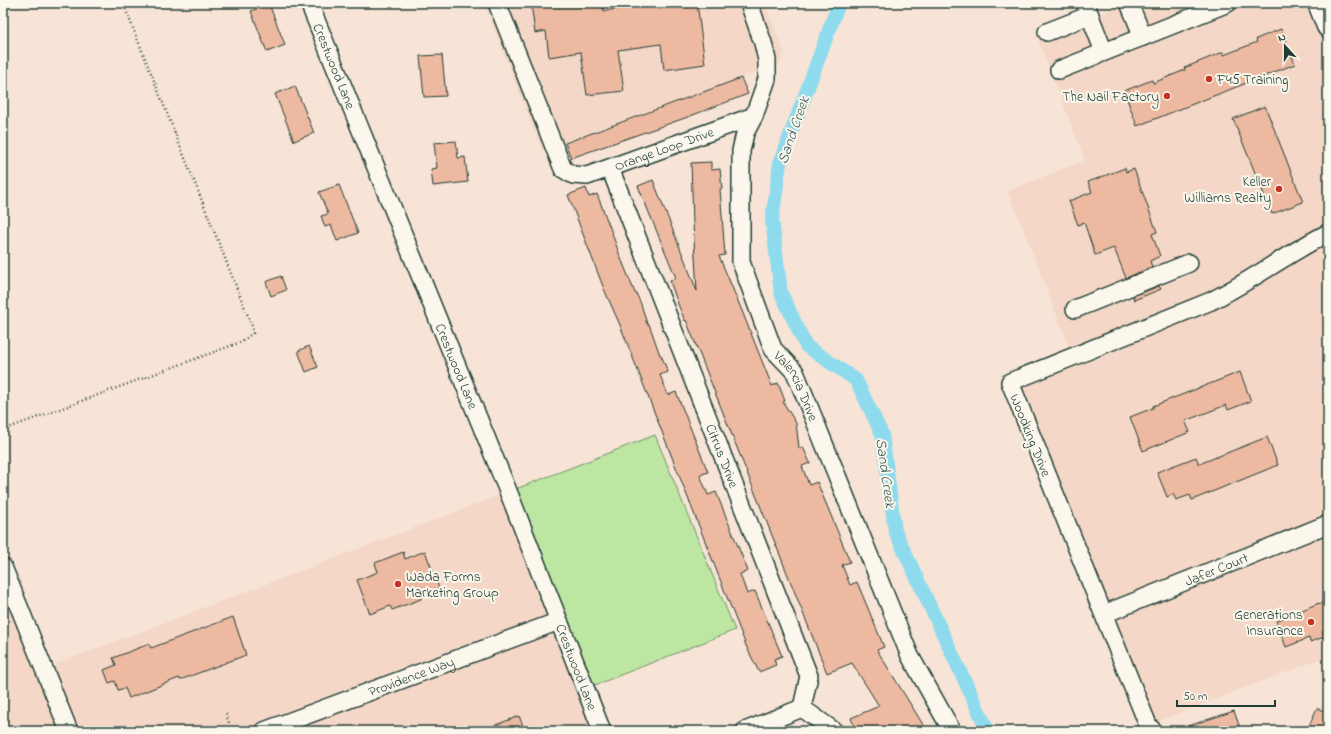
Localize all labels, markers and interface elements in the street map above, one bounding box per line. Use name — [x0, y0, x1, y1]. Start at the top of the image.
street label: Crestwood Lane — [306, 20, 360, 113]
north arrow — [1265, 26, 1305, 66]
text: N — [1275, 29, 1288, 46]
place label: F45 Training — [1216, 70, 1288, 92]
marker: F45 Training — [1204, 74, 1214, 84]
place label: The Nail Factory — [1062, 87, 1159, 109]
marker: The Nail Factory — [1162, 91, 1172, 101]
water label: Sand Creek — [772, 92, 816, 167]
street label: Orange Loop Drive — [612, 122, 718, 177]
place label: Keller Williams Realty — [1184, 172, 1272, 210]
marker: Keller Williams Realty — [1274, 184, 1284, 194]
street label: Crestwood Lane — [429, 320, 483, 413]
street label: Valencia Drive — [767, 346, 823, 425]
street label: Woodking Drive — [1002, 391, 1056, 481]
street label: Citrus Drive — [699, 421, 744, 492]
water label: Sand Creek — [869, 437, 901, 511]
street label: Jafer Court — [1182, 548, 1252, 593]
place label: Wada Forms Marketing Group — [406, 567, 499, 605]
marker: Wada Forms Marketing Group — [393, 579, 403, 589]
place label: Generations Insurance — [1234, 605, 1304, 642]
marker: Generations Insurance — [1306, 617, 1316, 627]
street label: Crestwood Lane — [549, 621, 602, 714]
street label: Providence Way — [366, 652, 458, 703]
scale bar — [1177, 682, 1275, 708]
text: 50 m — [1183, 688, 1207, 706]

